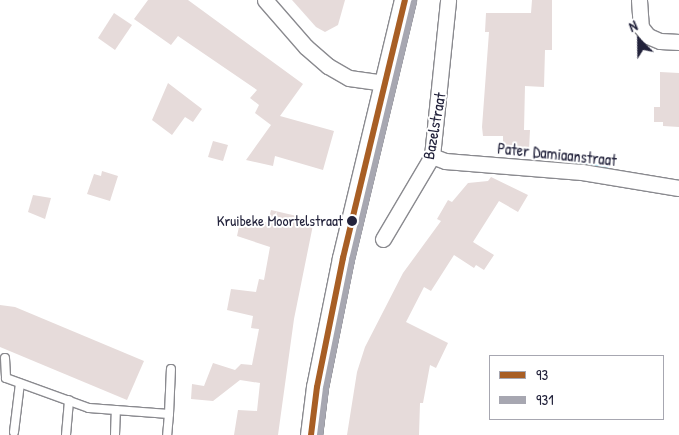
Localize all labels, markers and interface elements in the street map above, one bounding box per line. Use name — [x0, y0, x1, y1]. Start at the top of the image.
north arrow — [614, 15, 664, 65]
text: N — [626, 16, 640, 36]
street label: Bazelstraat — [419, 91, 449, 161]
street label: Pater Damiaanstraat — [496, 138, 618, 170]
place label: Kruibeke Moortelstraat — [217, 212, 343, 230]
marker: Kruibeke Moortelstraat — [347, 216, 357, 226]
legend — [489, 355, 664, 420]
text: 93 — [536, 364, 548, 385]
text: 931 — [536, 389, 554, 410]

